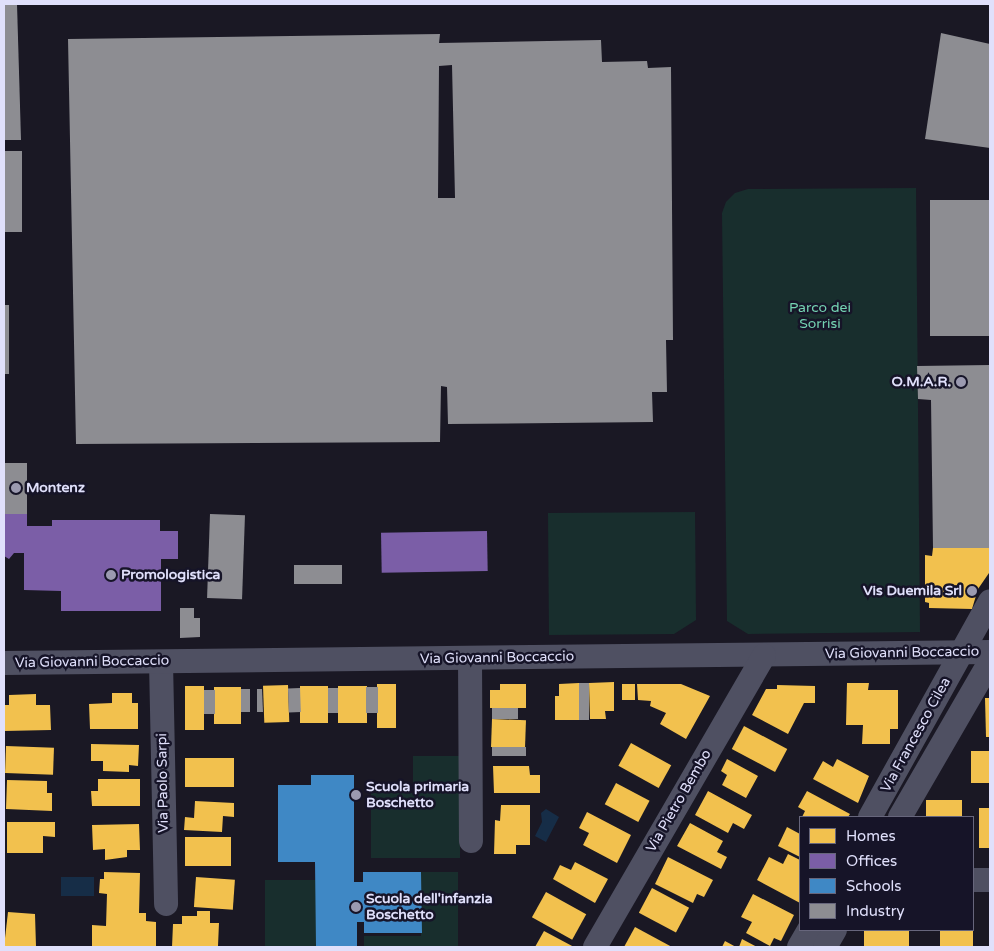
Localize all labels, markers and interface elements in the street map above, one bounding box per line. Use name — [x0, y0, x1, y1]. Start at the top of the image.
park label: Parco dei Sorrisi — [789, 300, 851, 332]
place label: O.M.A.R. — [891, 374, 951, 390]
marker: O.M.A.R. — [955, 376, 967, 388]
place label: Montenz — [26, 480, 85, 496]
marker: Montenz — [10, 482, 22, 494]
place label: Promologistica — [121, 567, 220, 583]
marker: Promologistica — [105, 569, 117, 581]
place label: Vis Duemila Srl — [863, 583, 962, 599]
marker: Vis Duemila Srl — [966, 585, 978, 597]
street label: Via Giovanni Boccaccio — [825, 643, 979, 663]
street label: Via Giovanni Boccaccio — [420, 648, 574, 668]
street label: Via Giovanni Boccaccio — [15, 652, 169, 672]
street label: Via Francesco Cilea — [877, 675, 955, 795]
street label: Via Paolo Sarpi — [154, 733, 172, 833]
street label: Via Pietro Bembo — [643, 747, 715, 855]
place label: Scuola primaria Boschetto — [366, 779, 469, 812]
marker: Scuola primaria Boschetto — [350, 789, 362, 801]
legend — [799, 816, 974, 931]
text: Homes — [846, 827, 896, 845]
text: Offices — [846, 852, 897, 870]
text: Schools — [846, 877, 902, 895]
place label: Scuola dell'infanzia Boschetto — [366, 891, 493, 924]
marker: Scuola dell'infanzia Boschetto — [350, 901, 362, 913]
text: Industry — [846, 902, 905, 920]

